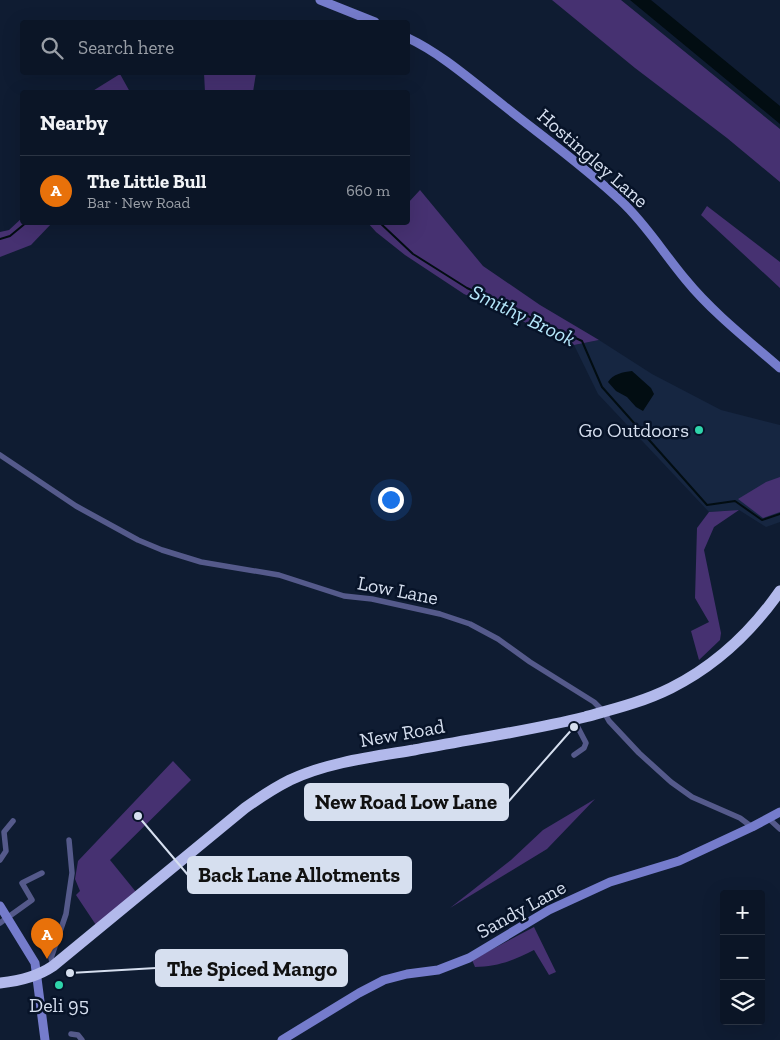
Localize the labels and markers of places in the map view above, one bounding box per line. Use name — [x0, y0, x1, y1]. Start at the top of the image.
place label: Go Outdoors — [579, 418, 689, 442]
marker: Go Outdoors — [693, 424, 705, 436]
callout: New Road Low Lane — [305, 784, 508, 820]
callout: Back Lane Allotments — [188, 857, 411, 893]
pin: A — [31, 918, 63, 959]
callout: The Spiced Mango — [156, 950, 347, 986]
marker: Deli 95 — [53, 979, 65, 991]
place label: Deli 95 — [29, 993, 89, 1017]

